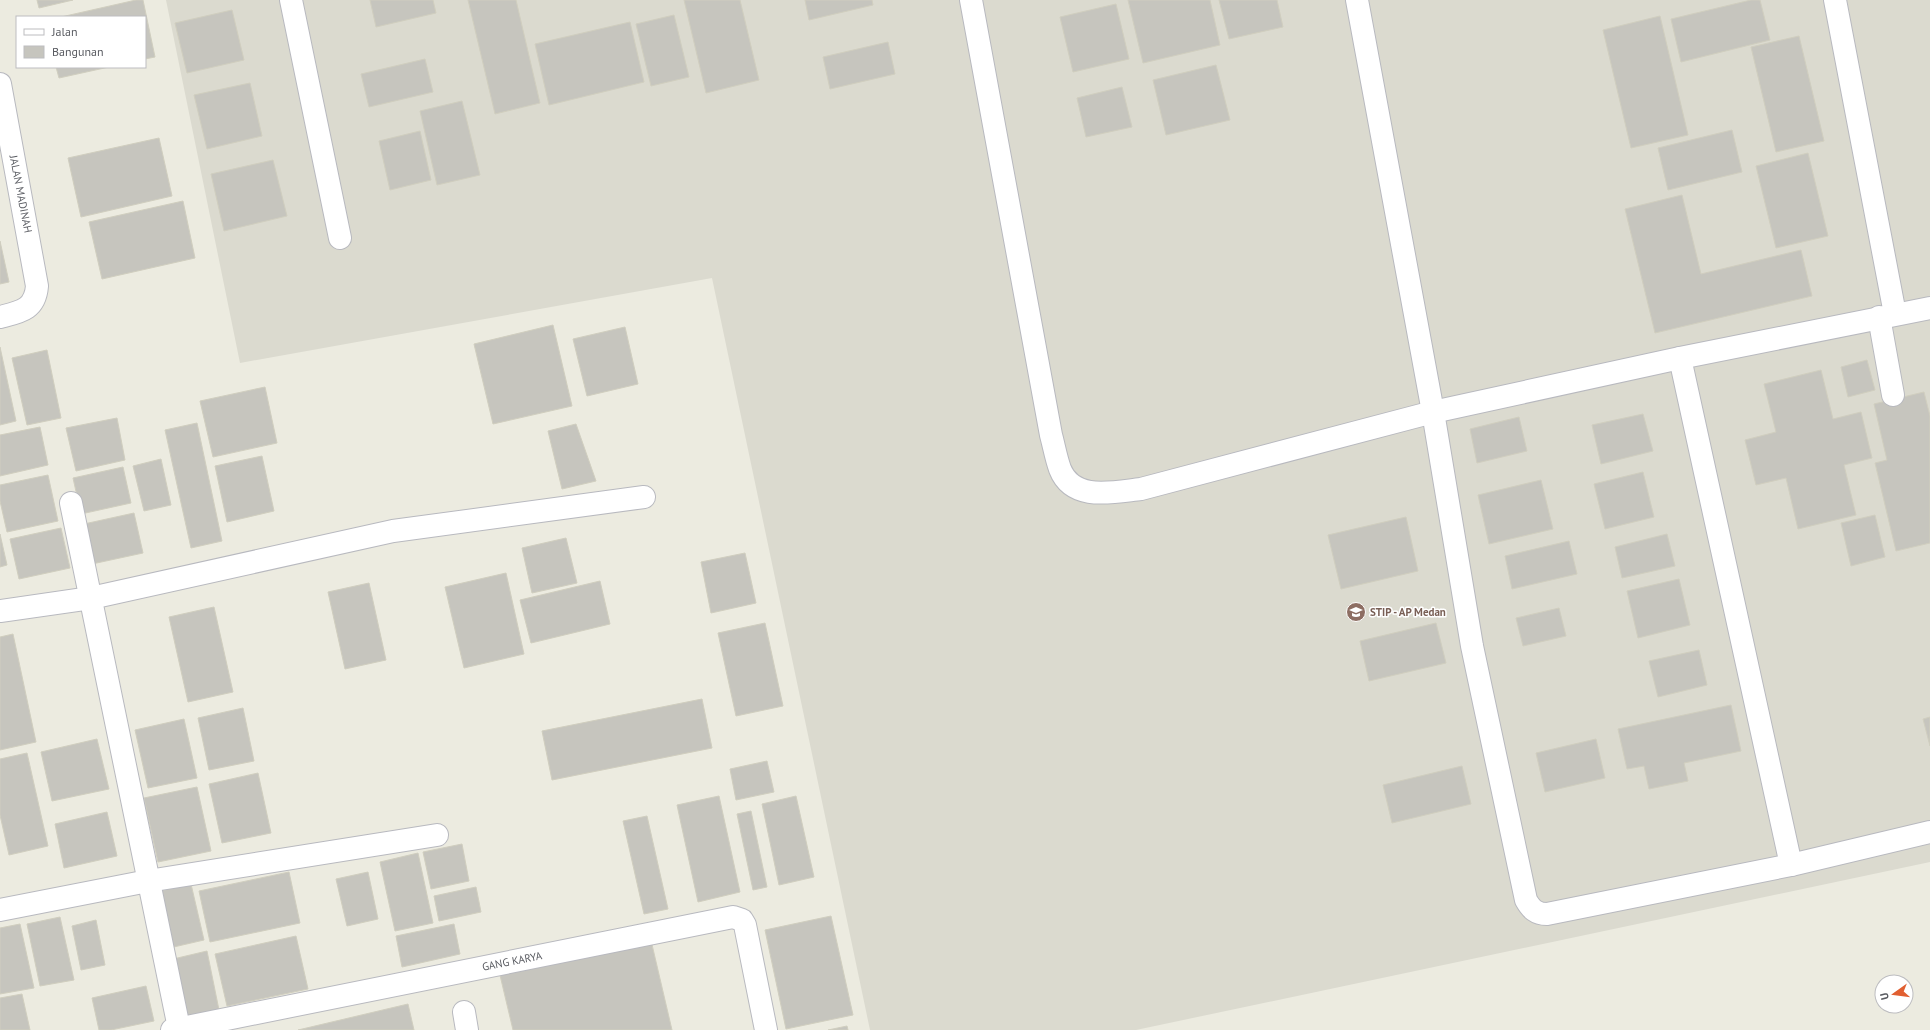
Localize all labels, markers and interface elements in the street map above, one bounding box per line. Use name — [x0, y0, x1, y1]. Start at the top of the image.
legend — [16, 16, 146, 68]
text: Jalan — [51, 24, 77, 39]
text: Bangunan — [52, 44, 104, 59]
street label: JALAN MADINAH — [6, 153, 35, 234]
school or university icon: STIP - AP Medan — [1345, 601, 1367, 623]
place label: STIP - AP Medan — [1370, 605, 1446, 619]
street label: GANG KARYA — [481, 948, 544, 974]
north arrow — [1874, 974, 1914, 1014]
text: U — [1877, 991, 1892, 1001]

